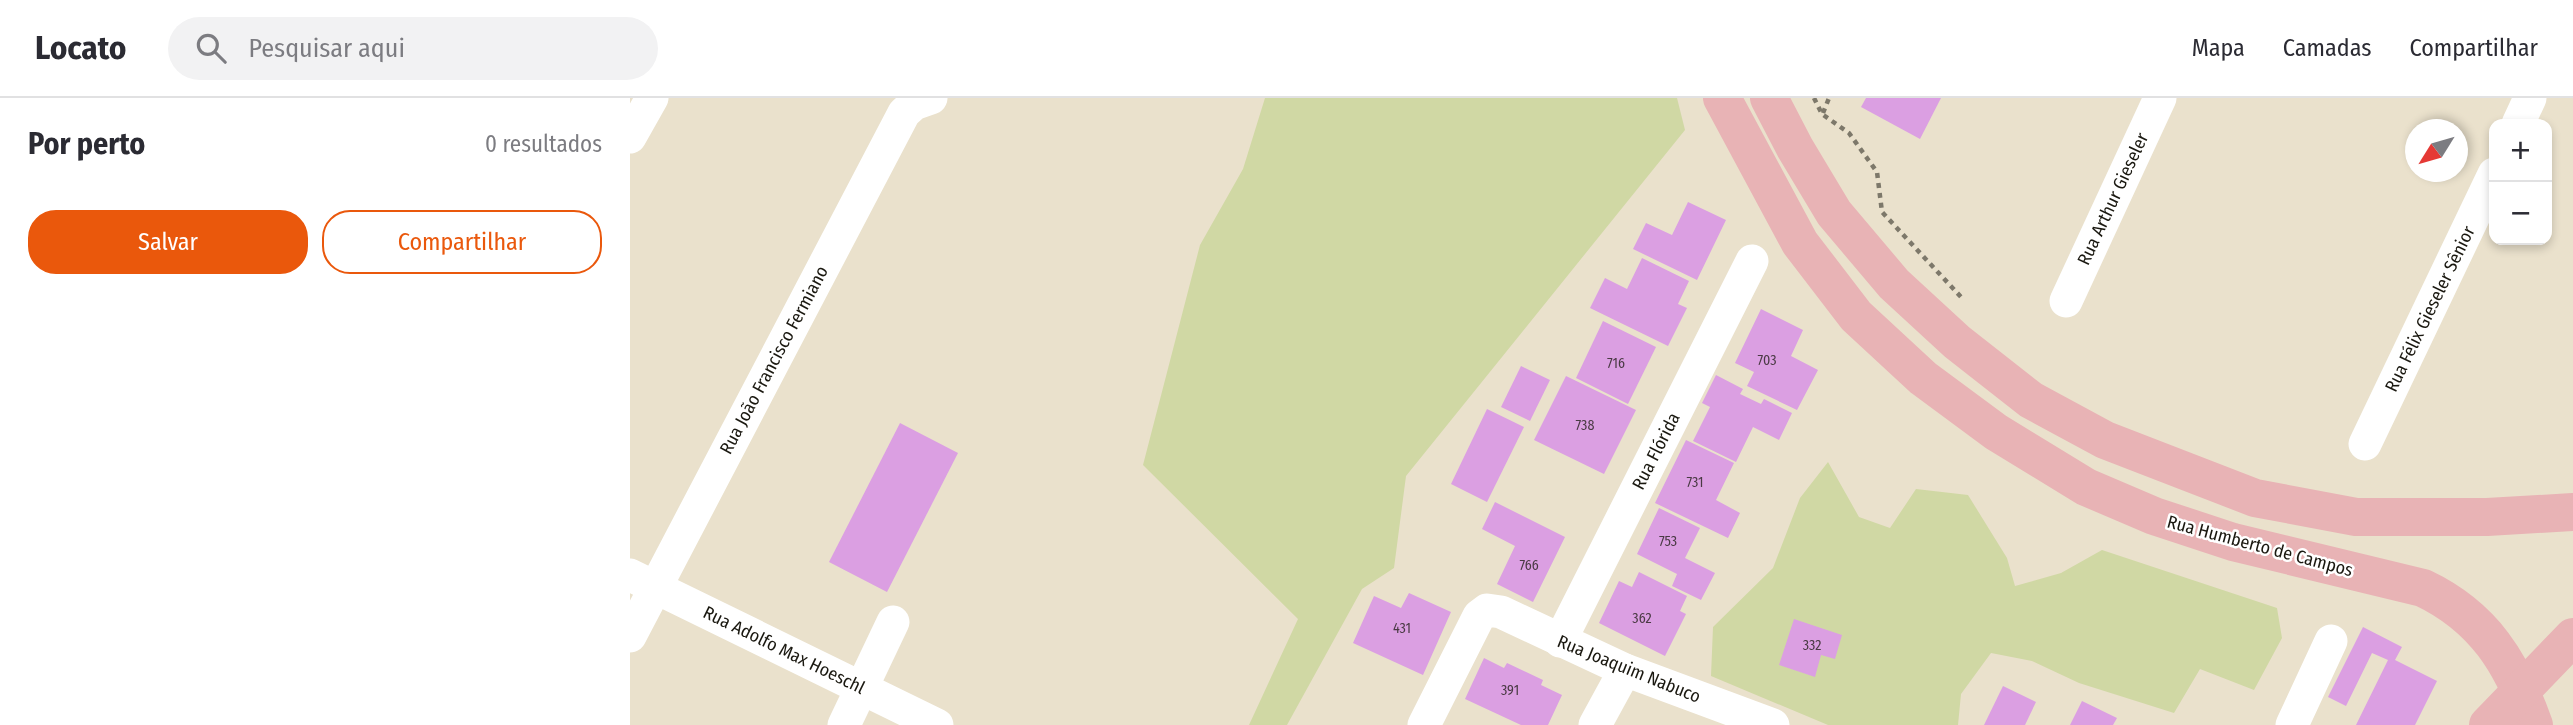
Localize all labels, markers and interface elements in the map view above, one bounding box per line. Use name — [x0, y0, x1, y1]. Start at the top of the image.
search box — [168, 17, 658, 80]
text: Locato — [35, 28, 126, 68]
icon: search — [192, 29, 230, 67]
text: Pesquisar aqui — [248, 33, 405, 64]
text: Mapa — [2192, 34, 2245, 62]
text: Camadas — [2283, 34, 2372, 62]
text: Compartilhar — [2410, 34, 2538, 62]
north arrow — [2405, 119, 2468, 182]
map controls — [2489, 119, 2552, 245]
button: + — [2489, 119, 2552, 182]
text: Por perto — [28, 126, 145, 162]
street label: Rua Arthur Gieseler — [2073, 129, 2154, 269]
text: 0 resultados — [485, 130, 602, 158]
button: − — [2489, 182, 2552, 245]
button: Salvar — [28, 210, 308, 274]
button: Compartilhar — [322, 210, 602, 274]
street label: Rua Félix Gieseler Sênior — [2380, 222, 2480, 396]
street label: Rua João Francisco Fermiano — [715, 262, 833, 458]
house number: 703 — [1758, 352, 1776, 369]
house number: 716 — [1607, 355, 1625, 372]
street label: Rua Flórida — [1627, 409, 1685, 493]
house number: 738 — [1576, 417, 1594, 434]
house number: 731 — [1686, 474, 1704, 491]
street label: Rua Humberto de Campos — [2165, 511, 2356, 582]
house number: 753 — [1659, 533, 1677, 550]
house number: 766 — [1519, 557, 1539, 574]
street label: Rua Adolfo Max Hoeschl — [700, 601, 869, 699]
house number: 362 — [1632, 610, 1652, 627]
house number: 431 — [1393, 620, 1411, 637]
street label: Rua Joaquim Nabuco — [1554, 630, 1704, 708]
house number: 332 — [1803, 637, 1821, 654]
house number: 391 — [1501, 682, 1519, 699]

